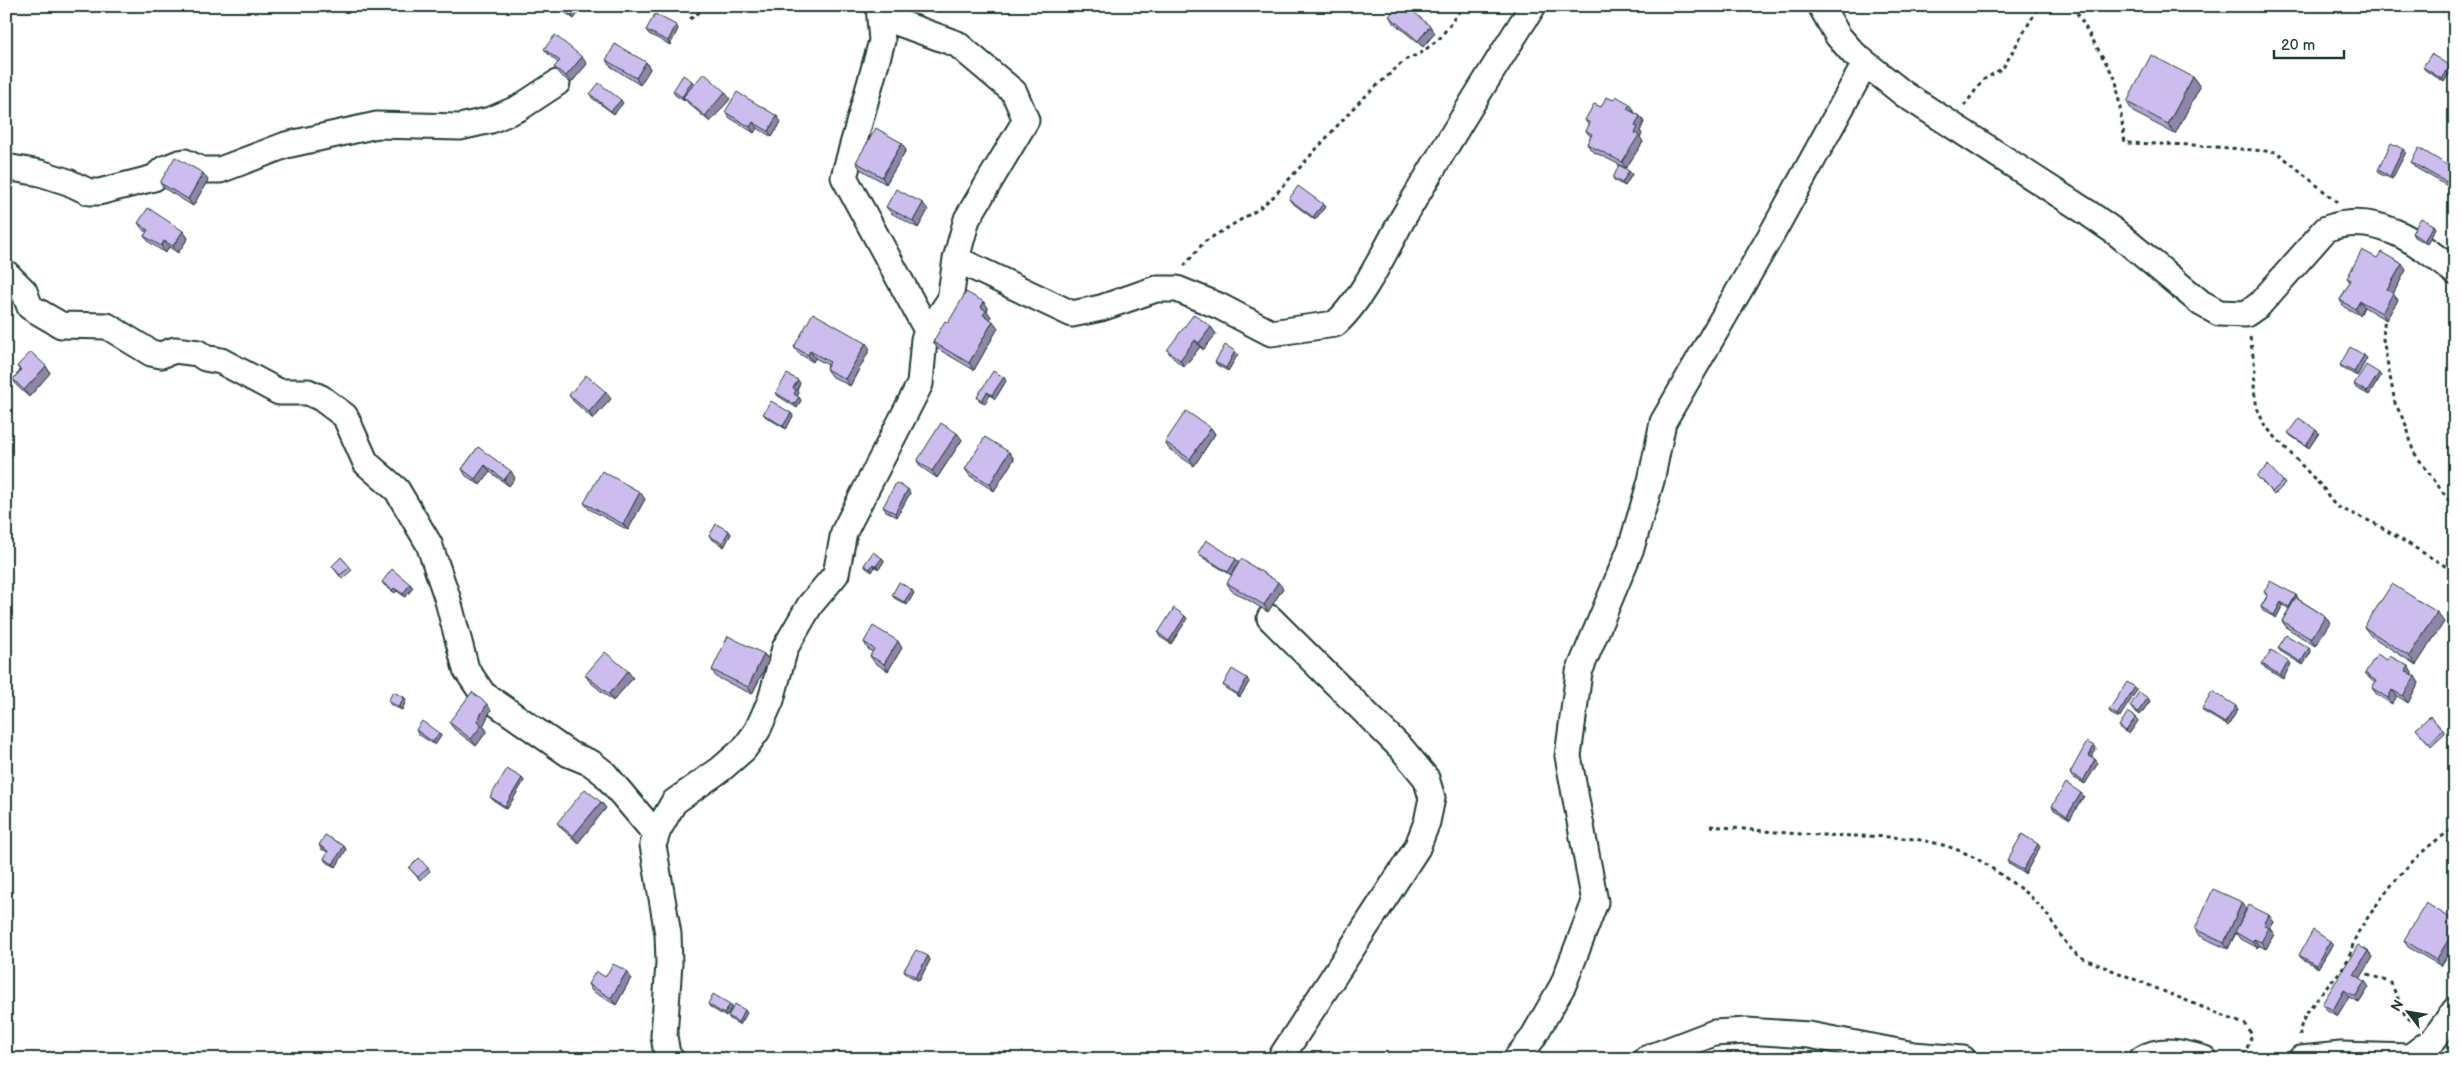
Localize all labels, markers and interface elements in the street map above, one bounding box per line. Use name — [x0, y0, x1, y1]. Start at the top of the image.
scale bar — [2274, 28, 2344, 60]
text: 20 m — [2281, 36, 2315, 55]
north arrow — [2384, 988, 2434, 1038]
text: N — [2387, 997, 2407, 1014]

